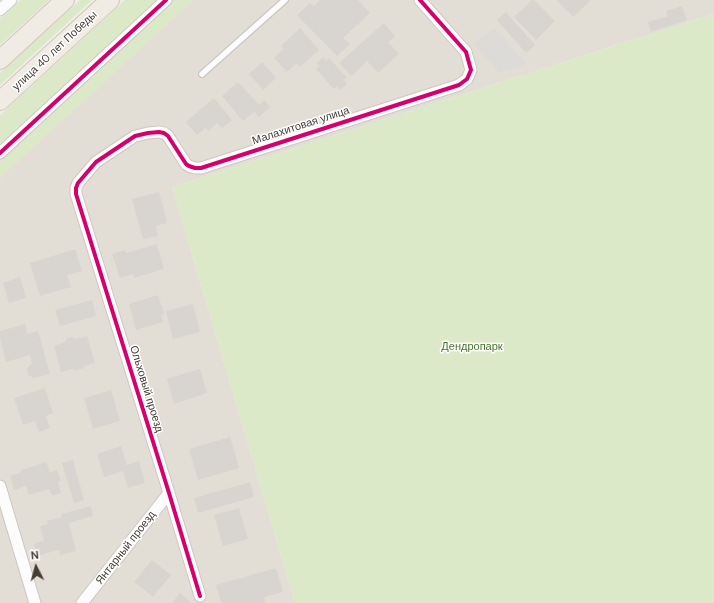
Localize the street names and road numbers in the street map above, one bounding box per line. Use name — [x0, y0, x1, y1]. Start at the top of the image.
street label: улица 40 лет Победы — [10, 8, 100, 94]
street label: Малахитовая улица — [251, 104, 351, 148]
street label: Ольховый проезд — [127, 344, 165, 434]
street label: Янтарный проезд — [93, 509, 159, 587]

